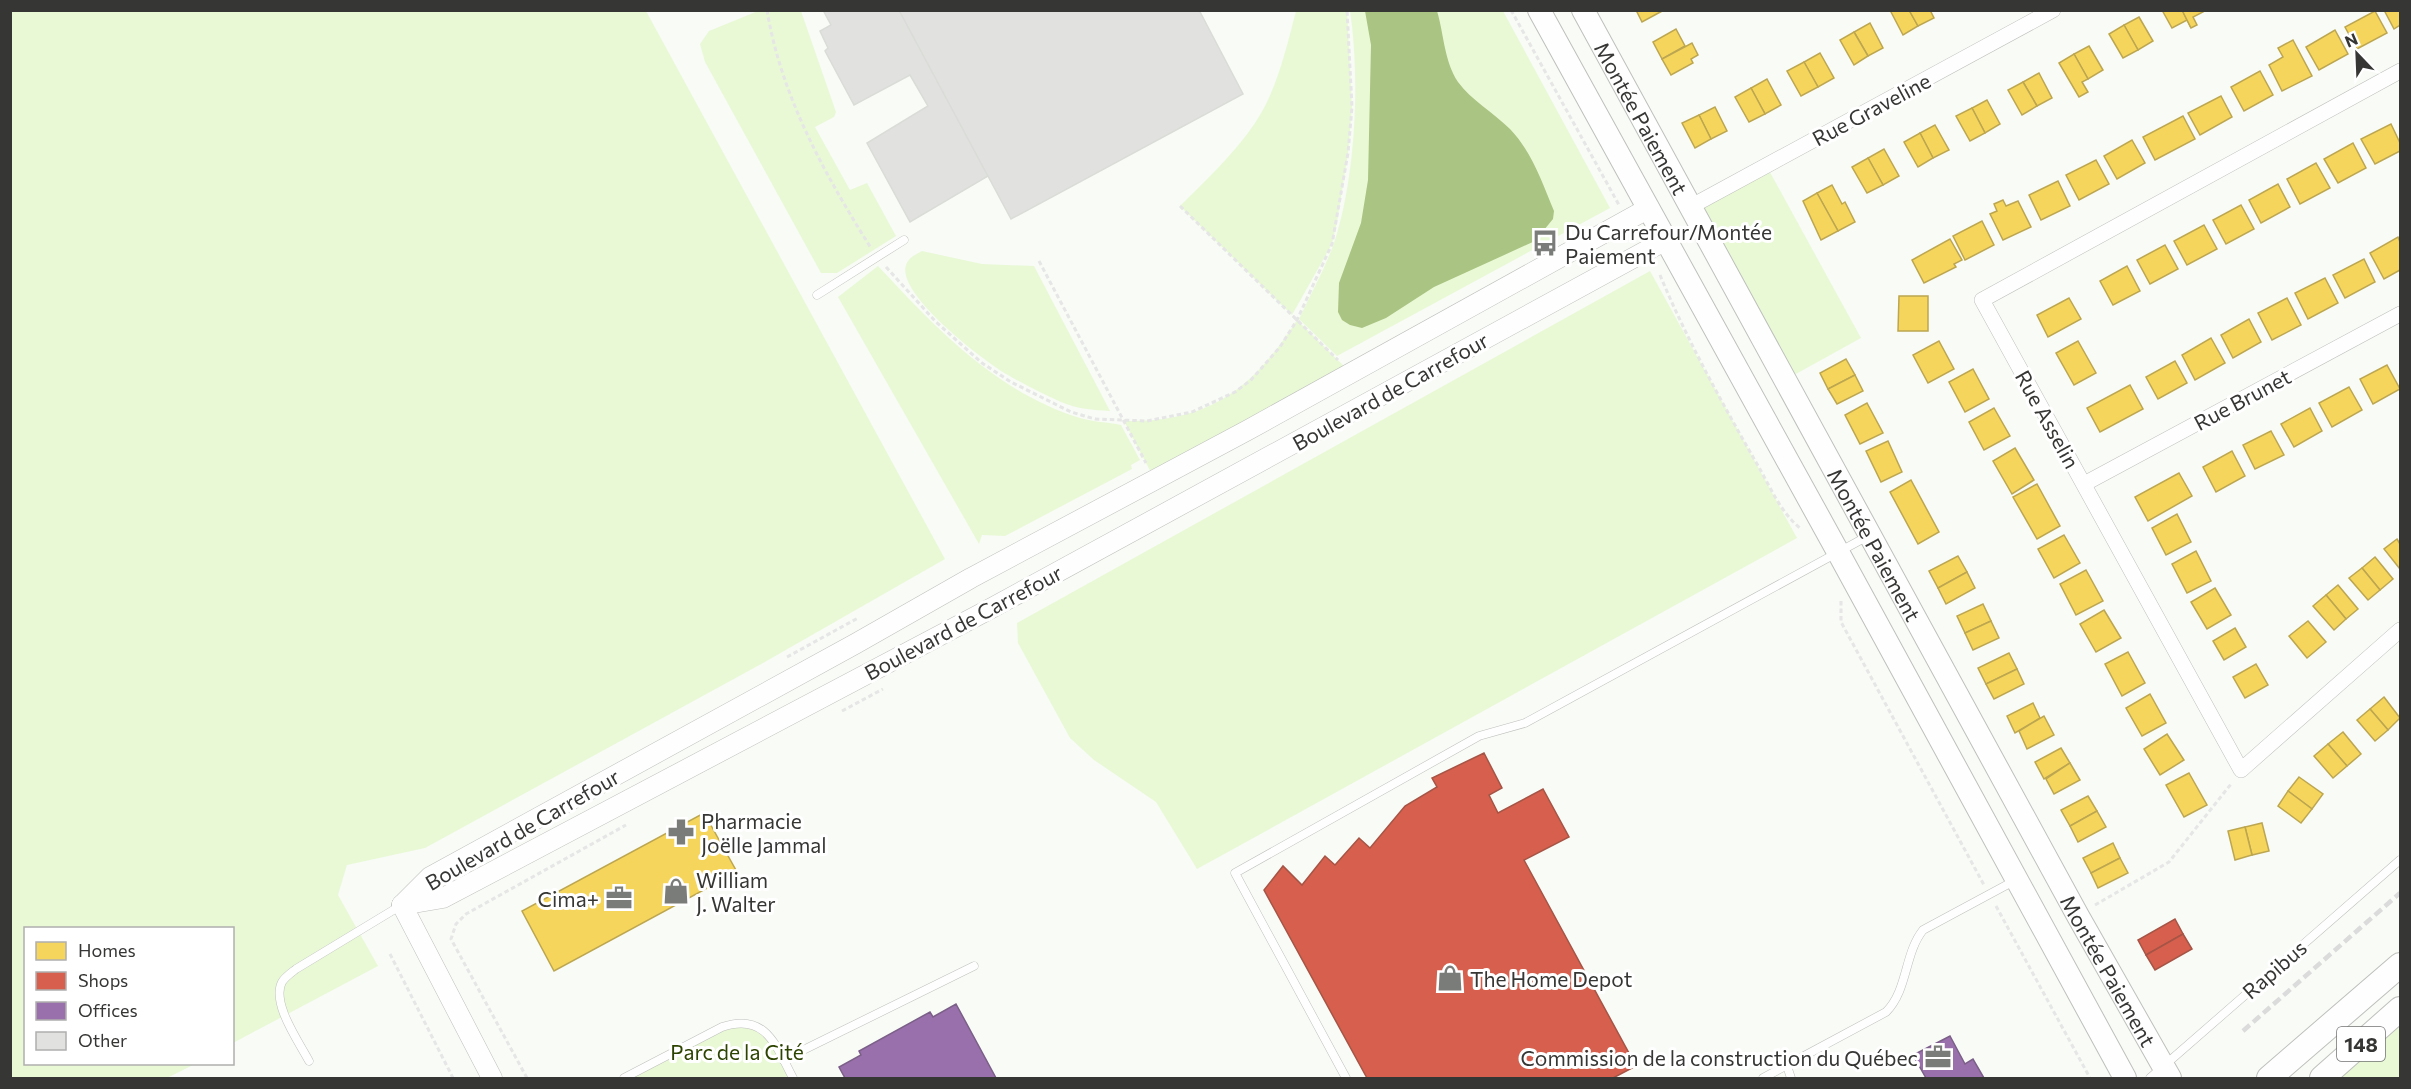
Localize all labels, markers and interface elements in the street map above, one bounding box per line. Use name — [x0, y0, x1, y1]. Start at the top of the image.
north arrow — [2327, 24, 2387, 84]
text: N — [2342, 29, 2360, 51]
street label: Montée Paiement — [1590, 37, 1694, 199]
street label: Rue Graveline — [1808, 67, 1934, 151]
place label: Du Carrefour/Montée Paiement — [1565, 219, 1772, 268]
bus stop icon: Du Carrefour/Montée Paiement — [1530, 228, 1560, 258]
street label: Boulevard de Carrefour — [1288, 327, 1492, 455]
street label: Rue Brunet — [2189, 363, 2295, 435]
street label: Rue Asselin — [2011, 366, 2085, 472]
street label: Montée Paiement — [1823, 464, 1927, 625]
street label: Boulevard de Carrefour — [860, 559, 1066, 685]
street label: Boulevard de Carrefour — [420, 763, 624, 895]
place label: Pharmacie Joëlle Jammal — [701, 808, 827, 857]
pharmacy icon: Pharmacie Joëlle Jammal — [666, 817, 696, 847]
place label: William J. Walter — [696, 867, 776, 916]
shop icon: William J. Walter — [661, 876, 691, 906]
office icon: Cima+ — [604, 883, 634, 913]
place label: Cima+ — [538, 886, 599, 911]
street label: Montée Paiement — [2056, 890, 2162, 1051]
legend — [24, 927, 234, 1065]
street label: Rapibus — [2237, 934, 2311, 1004]
text: Homes — [78, 939, 136, 961]
shop icon: The Home Depot — [1435, 963, 1465, 993]
place label: The Home Depot — [1470, 966, 1632, 991]
text: Shops — [78, 969, 128, 991]
text: Offices — [78, 999, 138, 1021]
road number: 148 — [2337, 1027, 2385, 1061]
text: Other — [78, 1029, 127, 1051]
park label: Parc de la Cité — [670, 1039, 804, 1064]
office icon: Commission de la construction du Québec — [1923, 1042, 1953, 1072]
place label: Commission de la construction du Québec — [1520, 1045, 1918, 1070]

